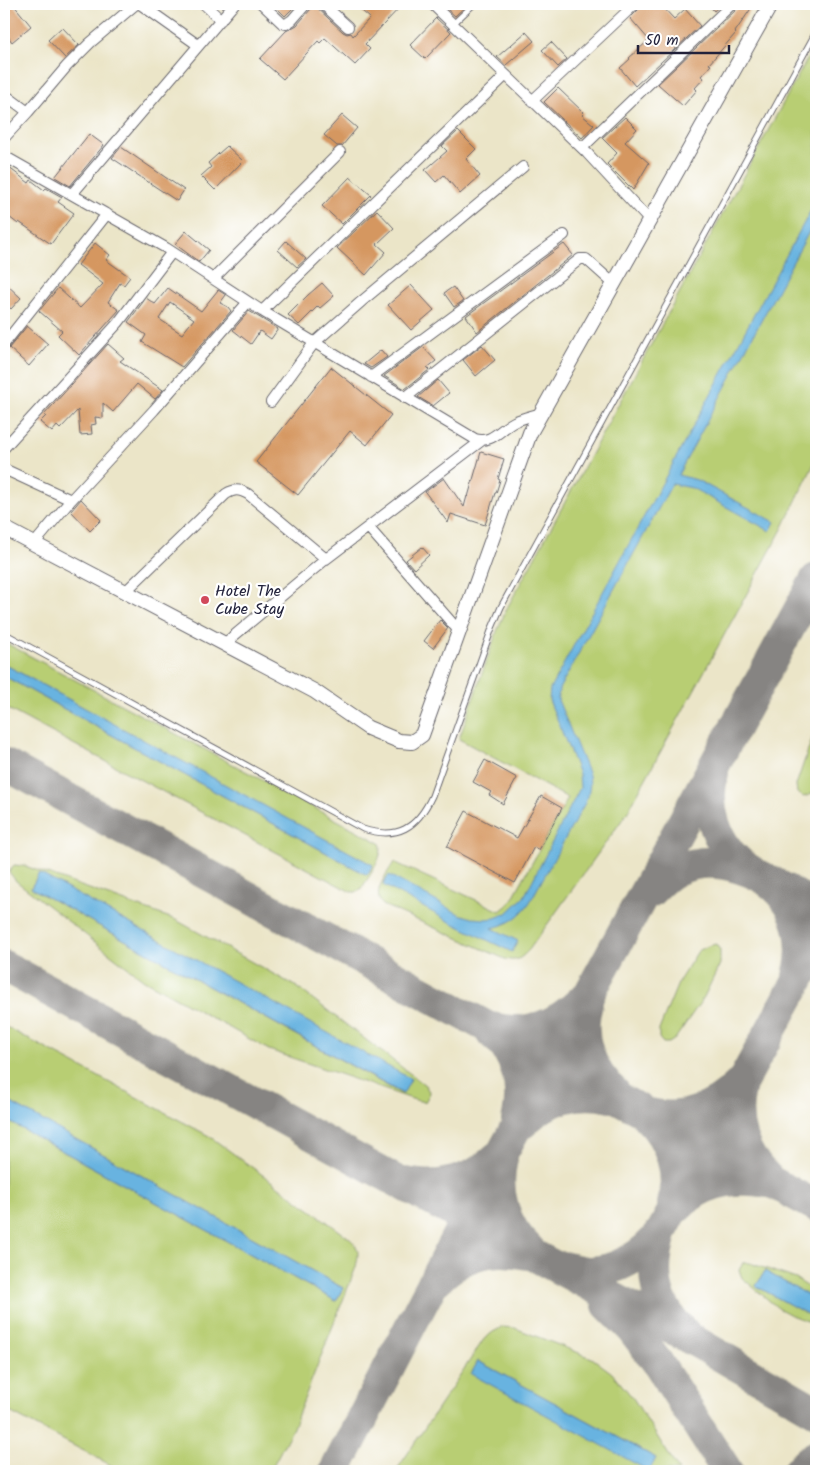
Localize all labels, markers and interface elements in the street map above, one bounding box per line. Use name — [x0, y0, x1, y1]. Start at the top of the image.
scale bar — [638, 22, 729, 54]
text: 50 m — [645, 29, 679, 53]
place label: Hotel The Cube Stay — [215, 579, 284, 622]
marker: Hotel The Cube Stay — [199, 594, 211, 606]

